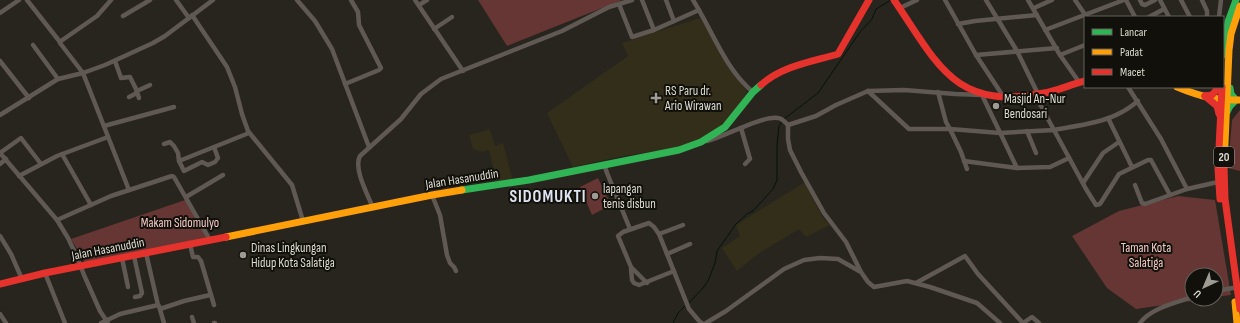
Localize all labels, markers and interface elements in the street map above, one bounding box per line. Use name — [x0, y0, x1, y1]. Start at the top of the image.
legend — [1084, 16, 1224, 88]
text: Lancar — [1120, 25, 1147, 40]
text: Padat — [1120, 45, 1143, 60]
text: Macet — [1120, 65, 1145, 80]
place label: RS Paru dr. Ario Wirawan — [664, 83, 721, 114]
place label: Masjid An-Nur Bendosari — [1004, 91, 1066, 122]
marker: RS Paru dr. Ario Wirawan — [650, 92, 662, 104]
marker: Masjid An-Nur Bendosari — [991, 101, 1001, 111]
road number: 20 — [1214, 147, 1234, 167]
street label: Jalan Hasanuddin — [423, 165, 500, 193]
place label: lapangan tenis disbun — [603, 181, 656, 212]
district label: SIDOMUKTI — [509, 187, 587, 207]
marker: lapangan tenis disbun — [590, 191, 600, 201]
park label: Makam Sidomulyo — [141, 215, 219, 231]
street label: Jalan Hasanuddin — [69, 234, 146, 264]
place label: Dinas Lingkungan Hidup Kota Salatiga — [251, 240, 335, 271]
park label: Taman Kota Salatiga — [1121, 240, 1171, 271]
marker: Dinas Lingkungan Hidup Kota Salatiga — [238, 250, 248, 260]
north arrow — [1184, 267, 1224, 307]
text: U — [1191, 287, 1204, 301]

